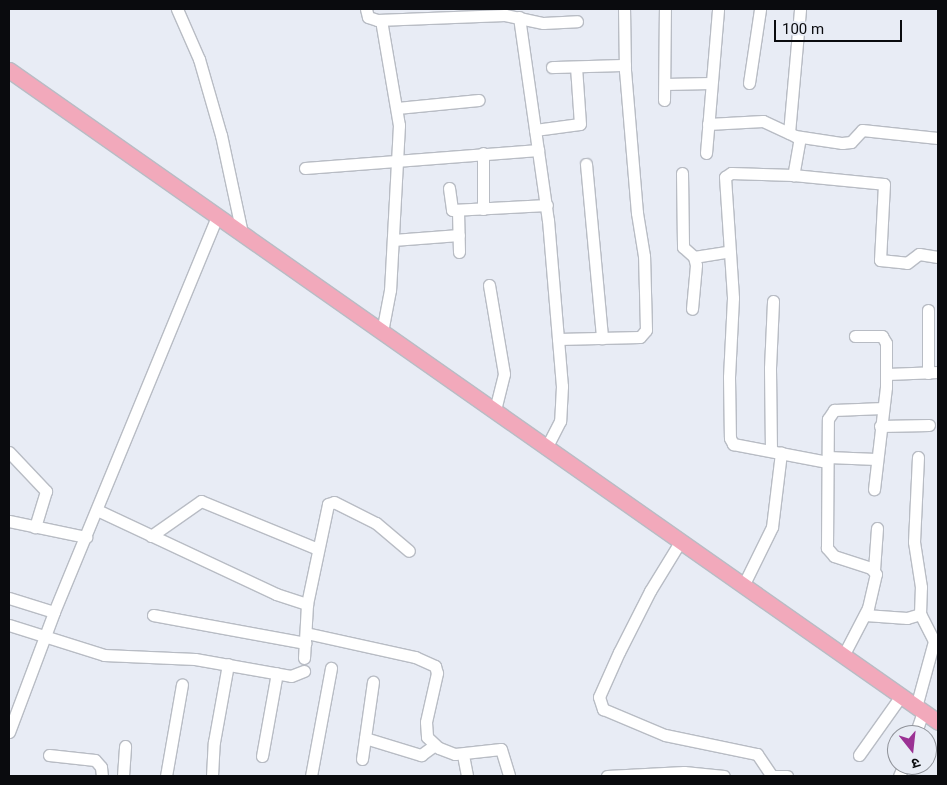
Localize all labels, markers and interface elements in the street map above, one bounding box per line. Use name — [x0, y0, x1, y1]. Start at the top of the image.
scale bar — [777, 10, 904, 42]
text: 100 m — [782, 20, 824, 38]
north arrow — [887, 725, 937, 775]
text: उ — [910, 755, 922, 772]

